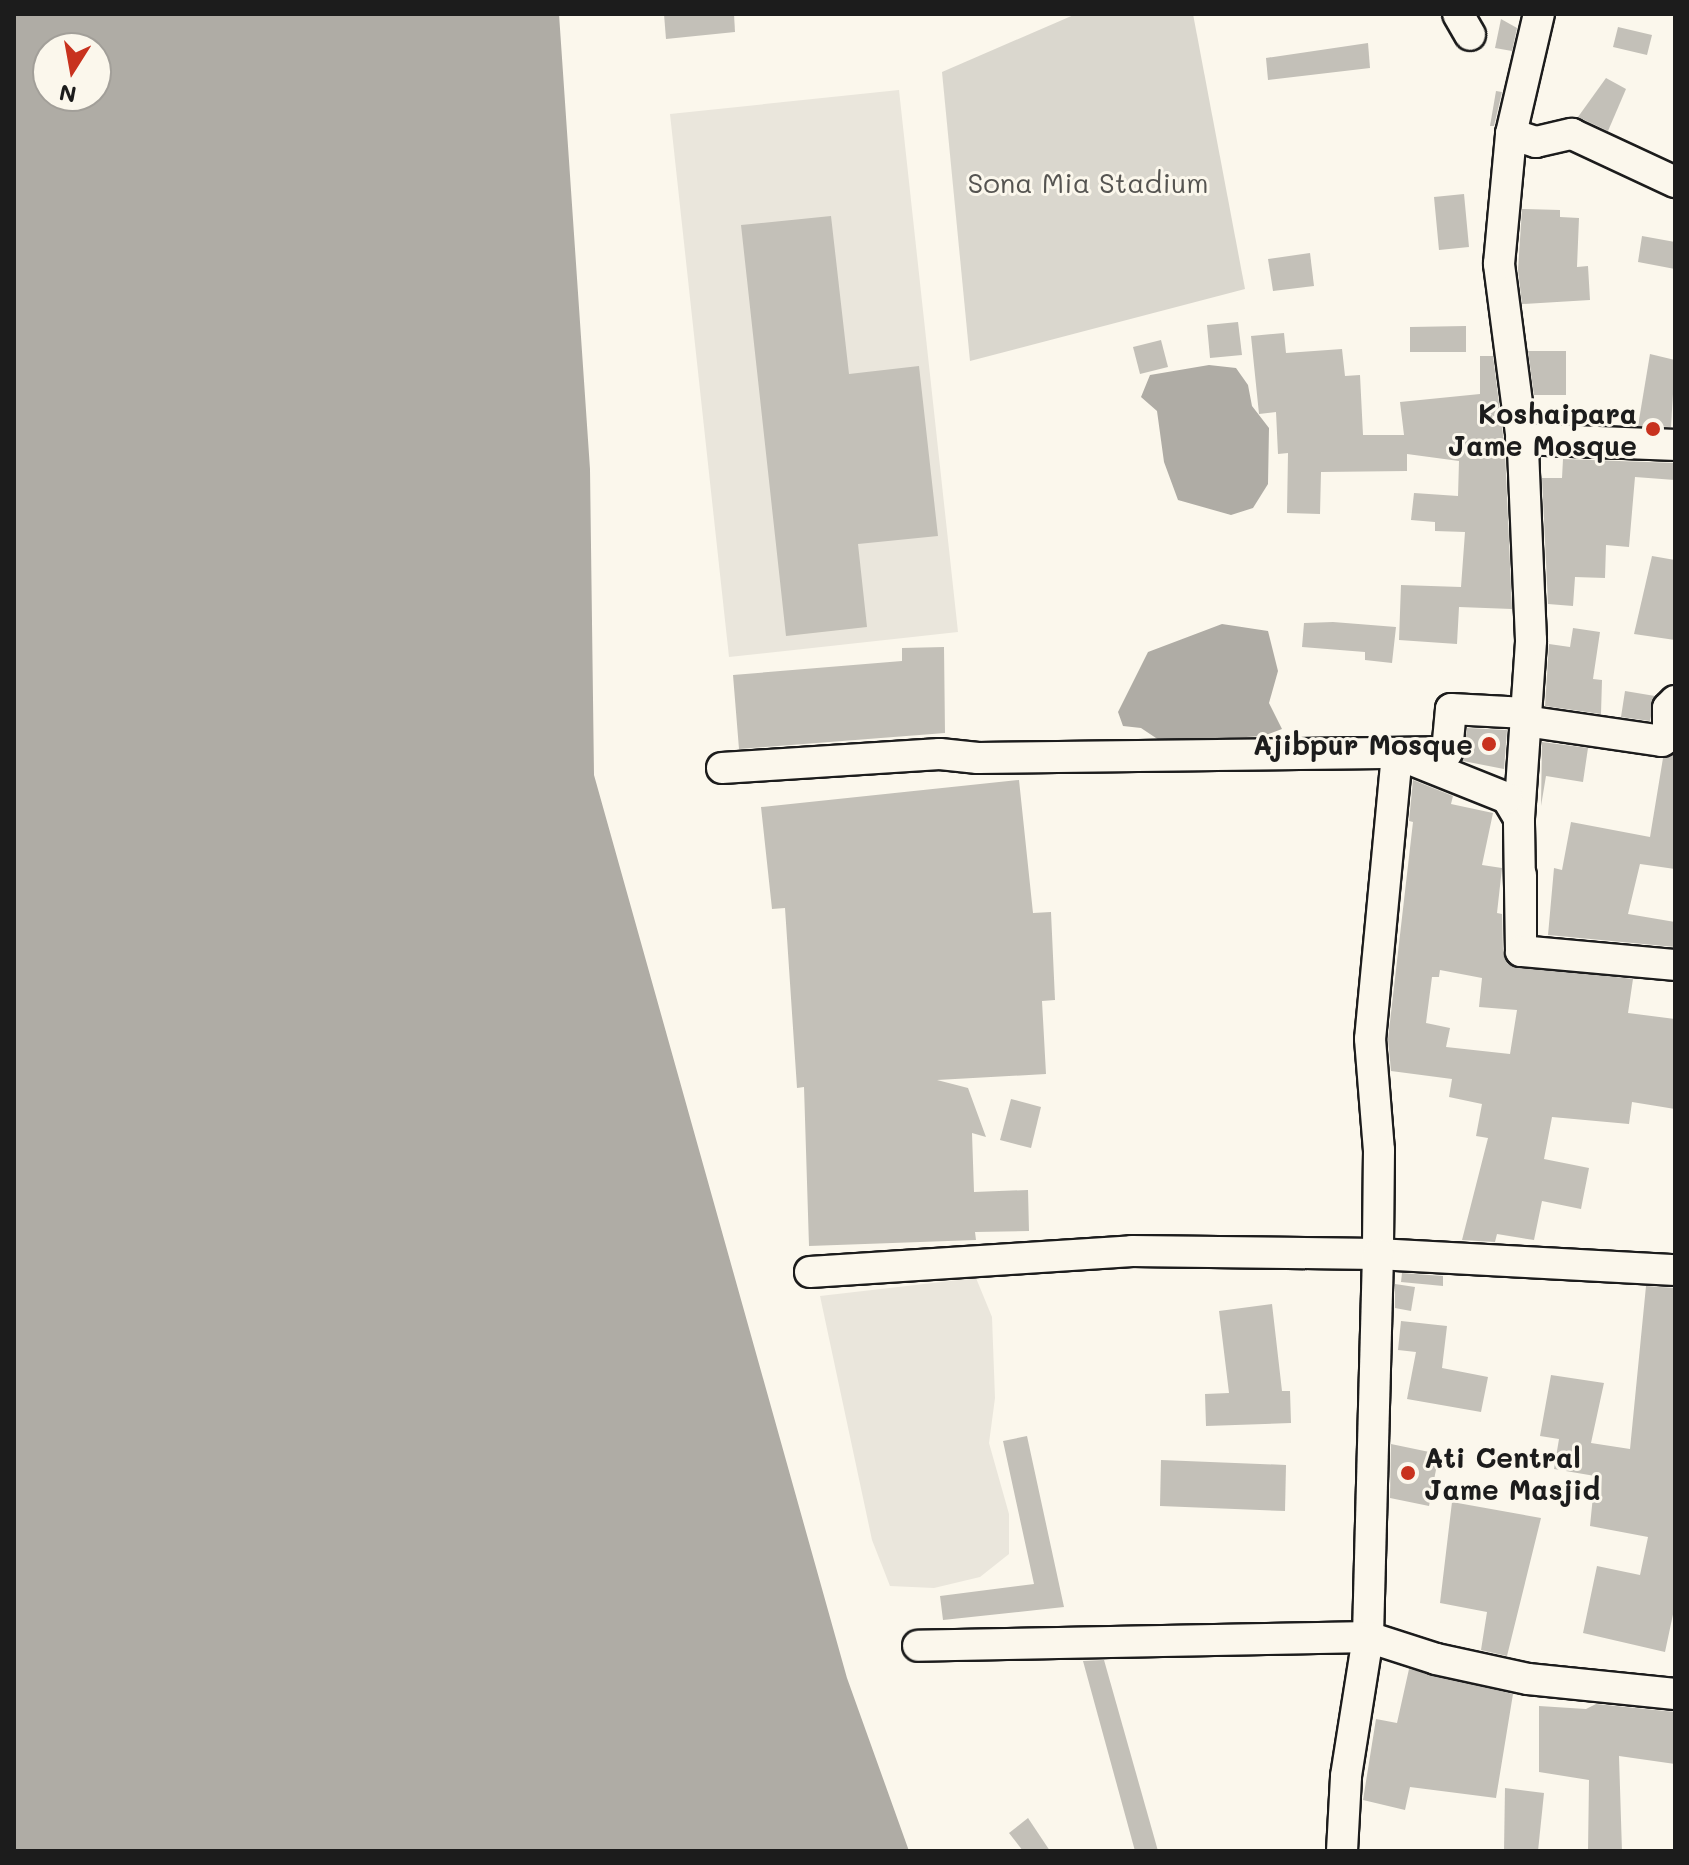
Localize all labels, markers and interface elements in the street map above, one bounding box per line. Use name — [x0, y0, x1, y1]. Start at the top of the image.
north arrow — [32, 32, 112, 112]
text: N — [57, 78, 79, 110]
park label: Sona Mia Stadium — [967, 165, 1209, 199]
place label: Koshaipara Jame Mosque — [1448, 396, 1637, 462]
marker: Koshaipara Jame Mosque — [1644, 420, 1662, 438]
place label: Ajibpur Mosque — [1253, 727, 1473, 761]
marker: Ajibpur Mosque — [1480, 735, 1498, 753]
place label: Ati Central Jame Masjid — [1424, 1440, 1600, 1506]
marker: Ati Central Jame Masjid — [1399, 1464, 1417, 1482]

